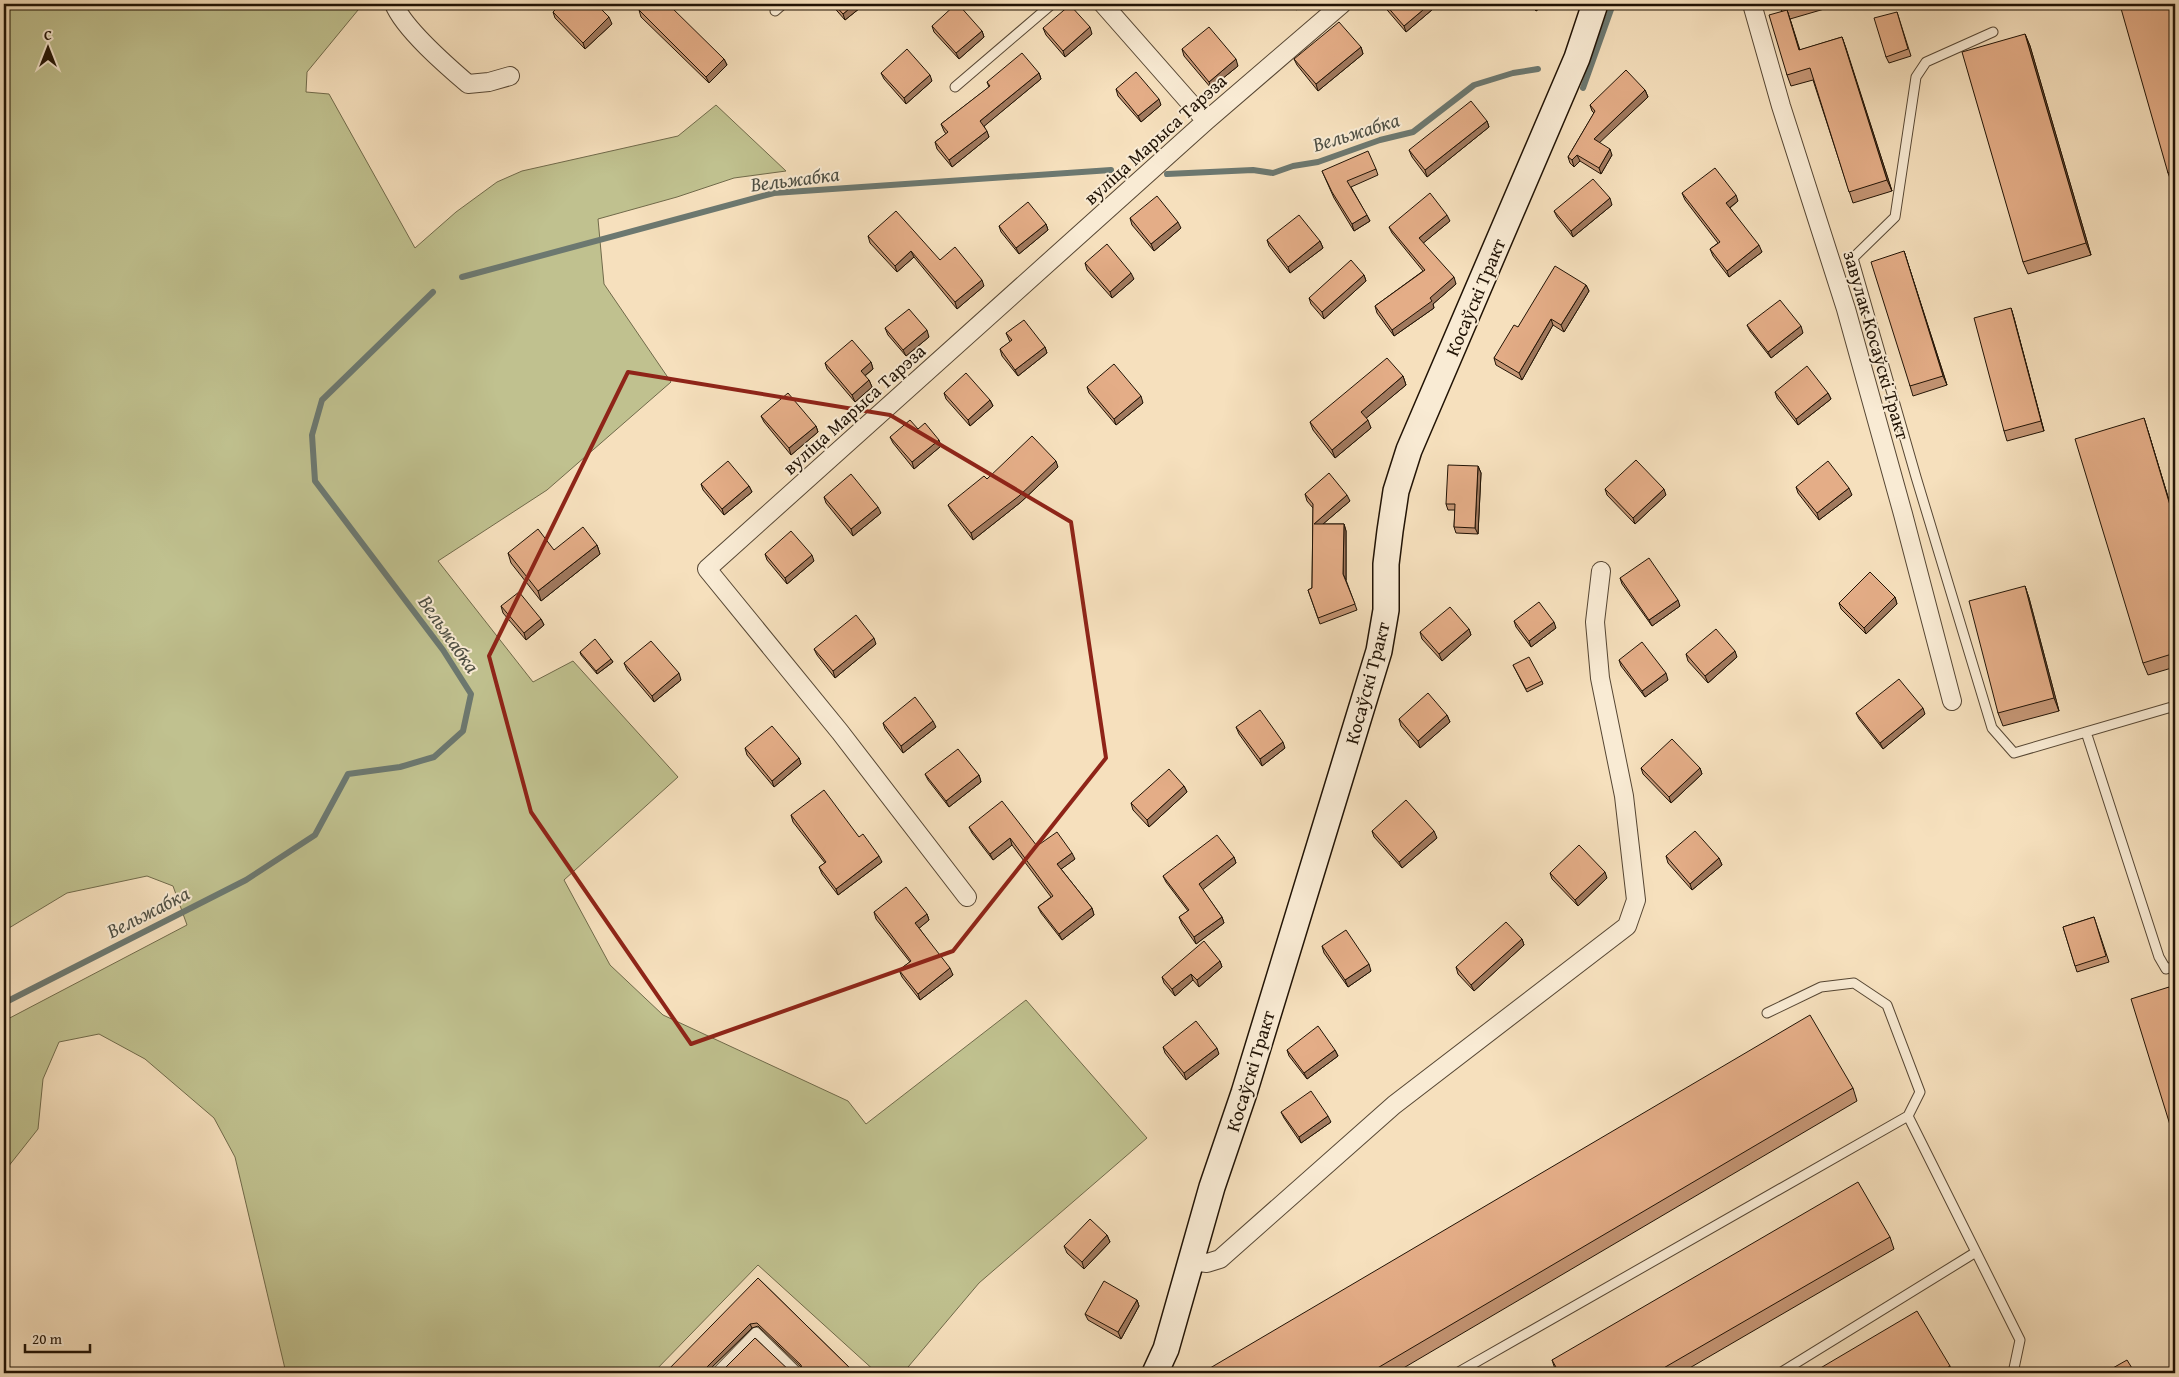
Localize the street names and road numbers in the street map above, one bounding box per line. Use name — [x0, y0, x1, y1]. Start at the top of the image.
street label: вуліца Марыса Тарэза — [1077, 67, 1233, 211]
street label: Косаўскі Тракт — [1438, 233, 1513, 360]
street label: завулак Косаўскі Тракт — [1837, 247, 1918, 444]
street label: вуліца Марыса Тарэза — [776, 337, 932, 481]
street label: Косаўскі Тракт — [1337, 618, 1397, 747]
street label: Косаўскі Тракт — [1218, 1006, 1282, 1135]

